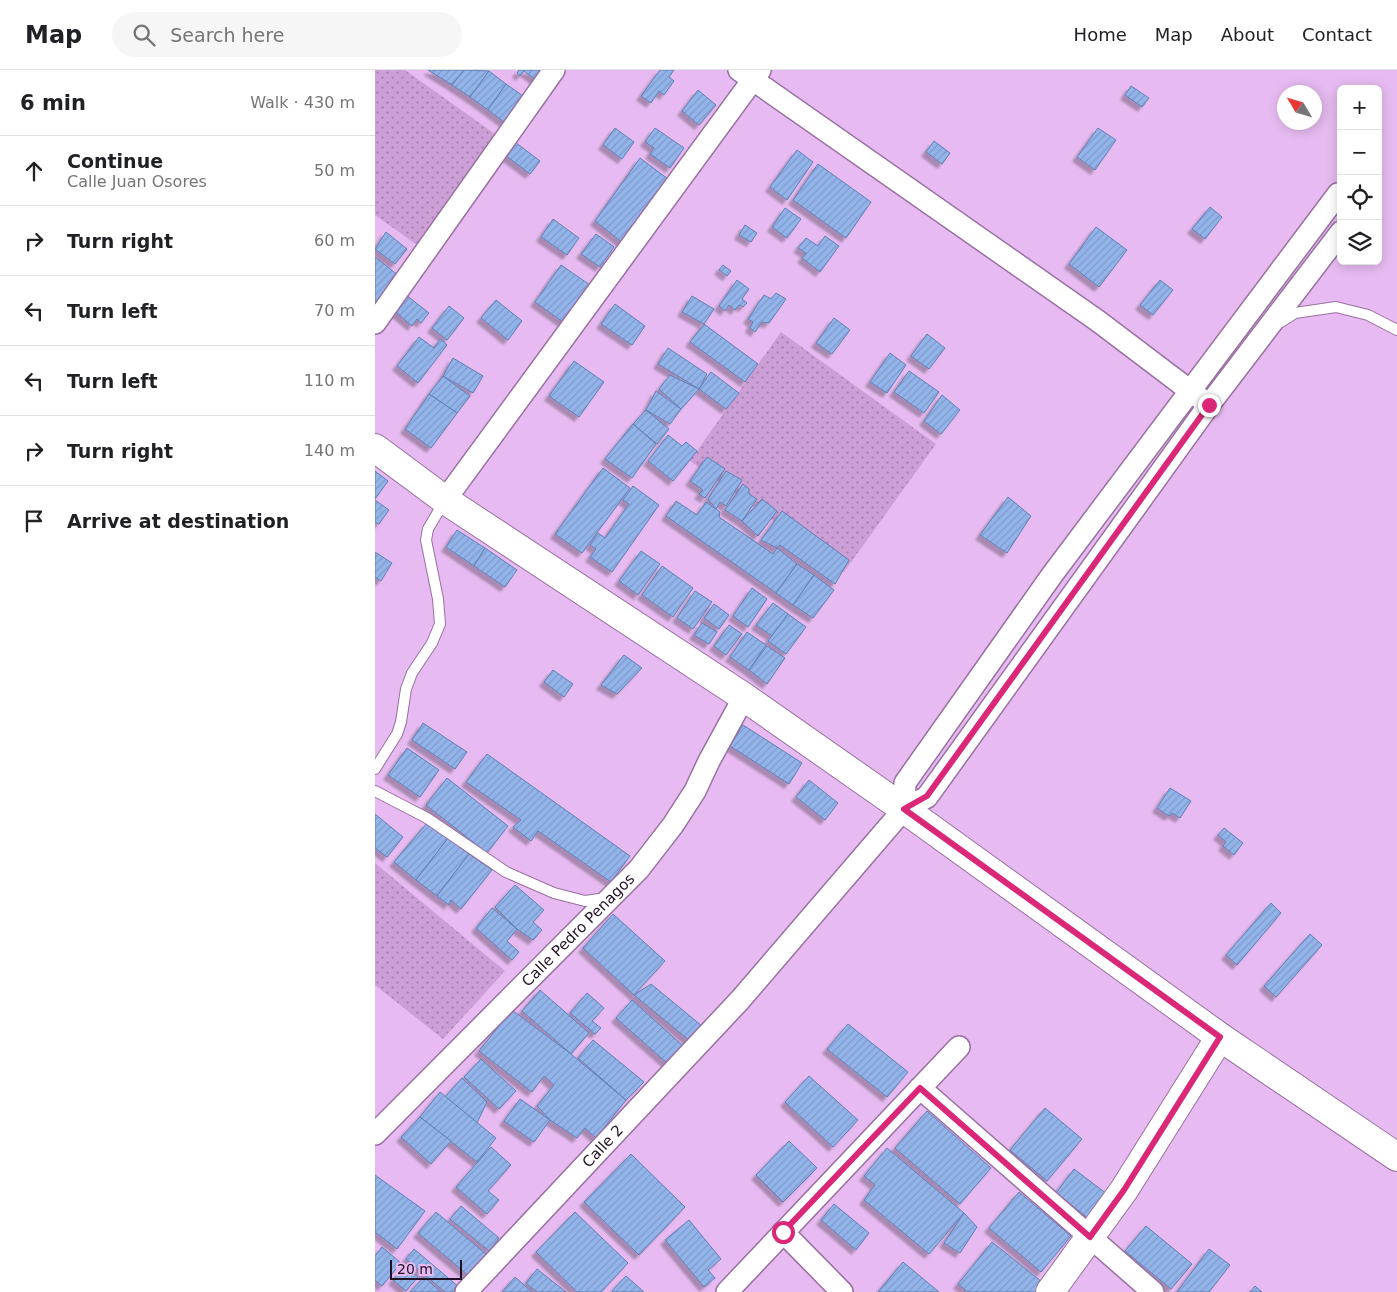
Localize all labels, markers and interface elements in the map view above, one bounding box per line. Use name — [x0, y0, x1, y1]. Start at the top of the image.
search box — [112, 12, 462, 57]
text: Map — [25, 21, 82, 49]
icon: search — [130, 21, 158, 49]
text: Search here — [170, 24, 284, 46]
text: Home — [1074, 24, 1127, 45]
text: Map — [1155, 24, 1193, 45]
text: About — [1221, 24, 1274, 45]
text: Contact — [1302, 24, 1372, 45]
north arrow — [1277, 85, 1322, 130]
map controls — [1337, 85, 1382, 265]
button: + — [1337, 85, 1382, 130]
text: 6 min — [20, 91, 86, 115]
text: Walk · 430 m — [250, 93, 355, 112]
button: − — [1337, 130, 1382, 175]
text: Continue — [67, 150, 163, 172]
icon: ahead — [20, 157, 48, 185]
text: 50 m — [314, 161, 355, 180]
text: Calle Juan Osores — [67, 172, 207, 191]
button: locate — [1337, 175, 1382, 220]
button: layers — [1337, 220, 1382, 265]
icon: right — [20, 227, 48, 255]
text: Turn right — [67, 230, 173, 252]
text: 60 m — [314, 231, 355, 250]
icon: left — [20, 297, 48, 325]
text: Turn left — [67, 300, 158, 322]
text: 70 m — [314, 301, 355, 320]
icon: left — [20, 367, 48, 395]
text: Turn left — [67, 370, 158, 392]
text: 110 m — [304, 371, 355, 390]
route end — [1198, 394, 1221, 417]
icon: right — [20, 437, 48, 465]
text: Turn right — [67, 440, 173, 462]
text: 140 m — [304, 441, 355, 460]
icon: arrive — [20, 507, 48, 535]
text: Arrive at destination — [67, 510, 289, 532]
street label: Calle Pedro Penagos — [518, 870, 638, 990]
street label: Calle 2 — [579, 1121, 627, 1171]
route start — [772, 1221, 795, 1244]
scale bar — [390, 1257, 463, 1280]
text: 20 m — [397, 1261, 433, 1277]

